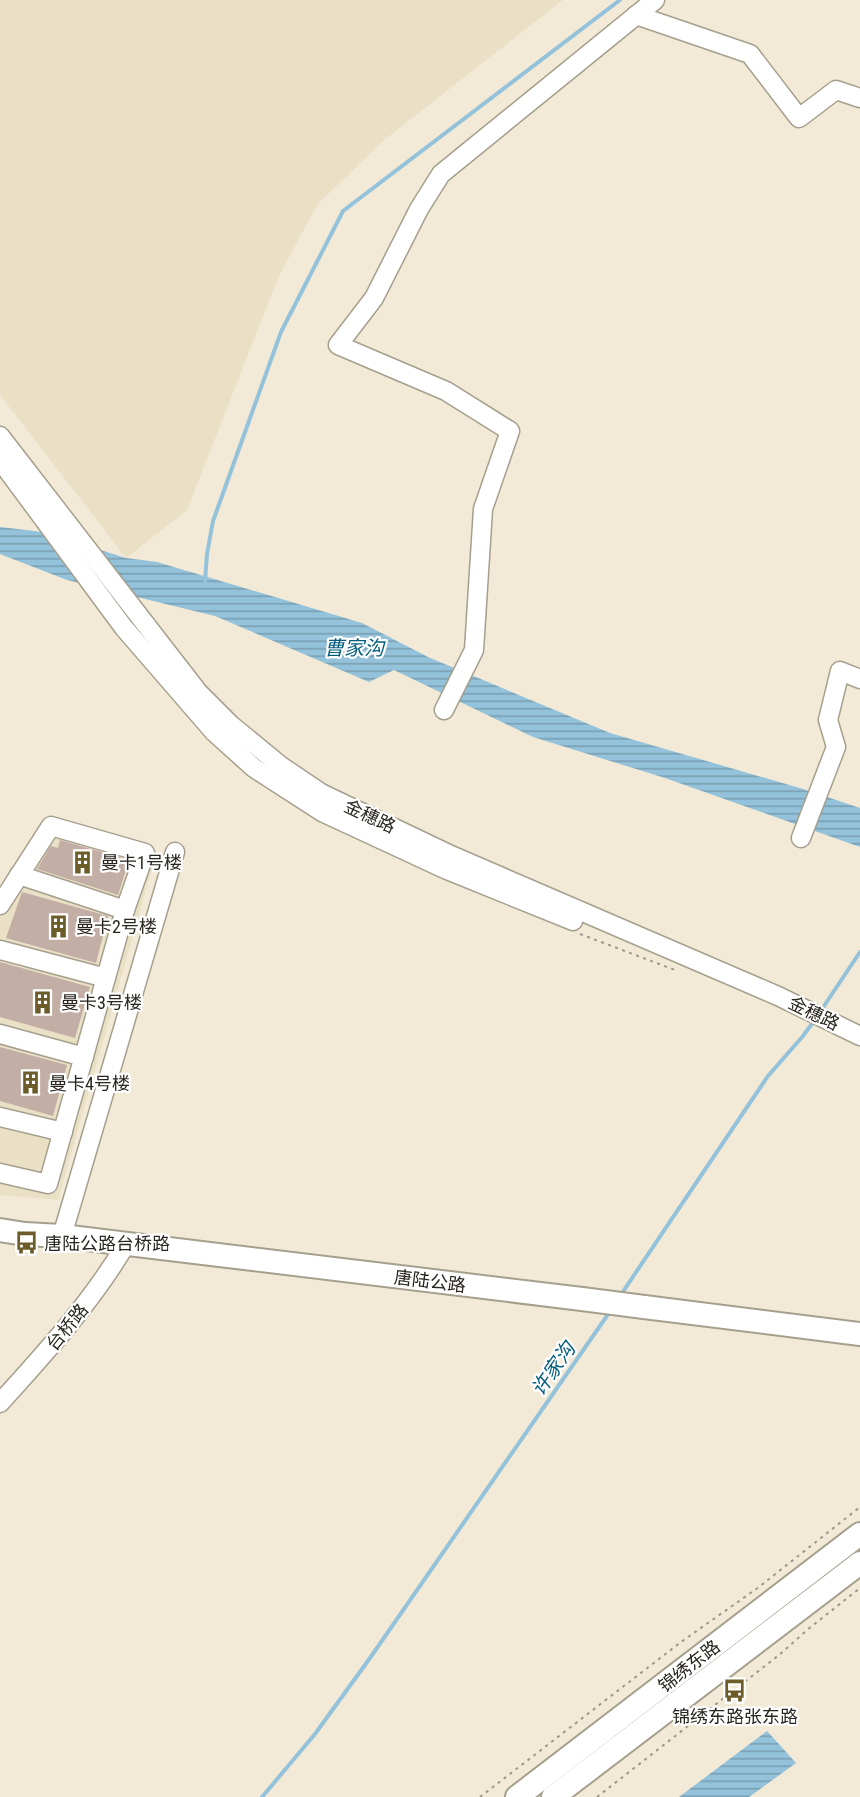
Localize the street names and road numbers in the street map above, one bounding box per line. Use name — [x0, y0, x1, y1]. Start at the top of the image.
street label: 金穗路 — [341, 795, 399, 837]
street label: 金穗路 — [785, 992, 843, 1034]
street label: 唐陆公路 — [393, 1266, 467, 1296]
street label: 台桥路 — [42, 1299, 92, 1355]
street label: 锦绣东路 — [654, 1636, 724, 1696]

